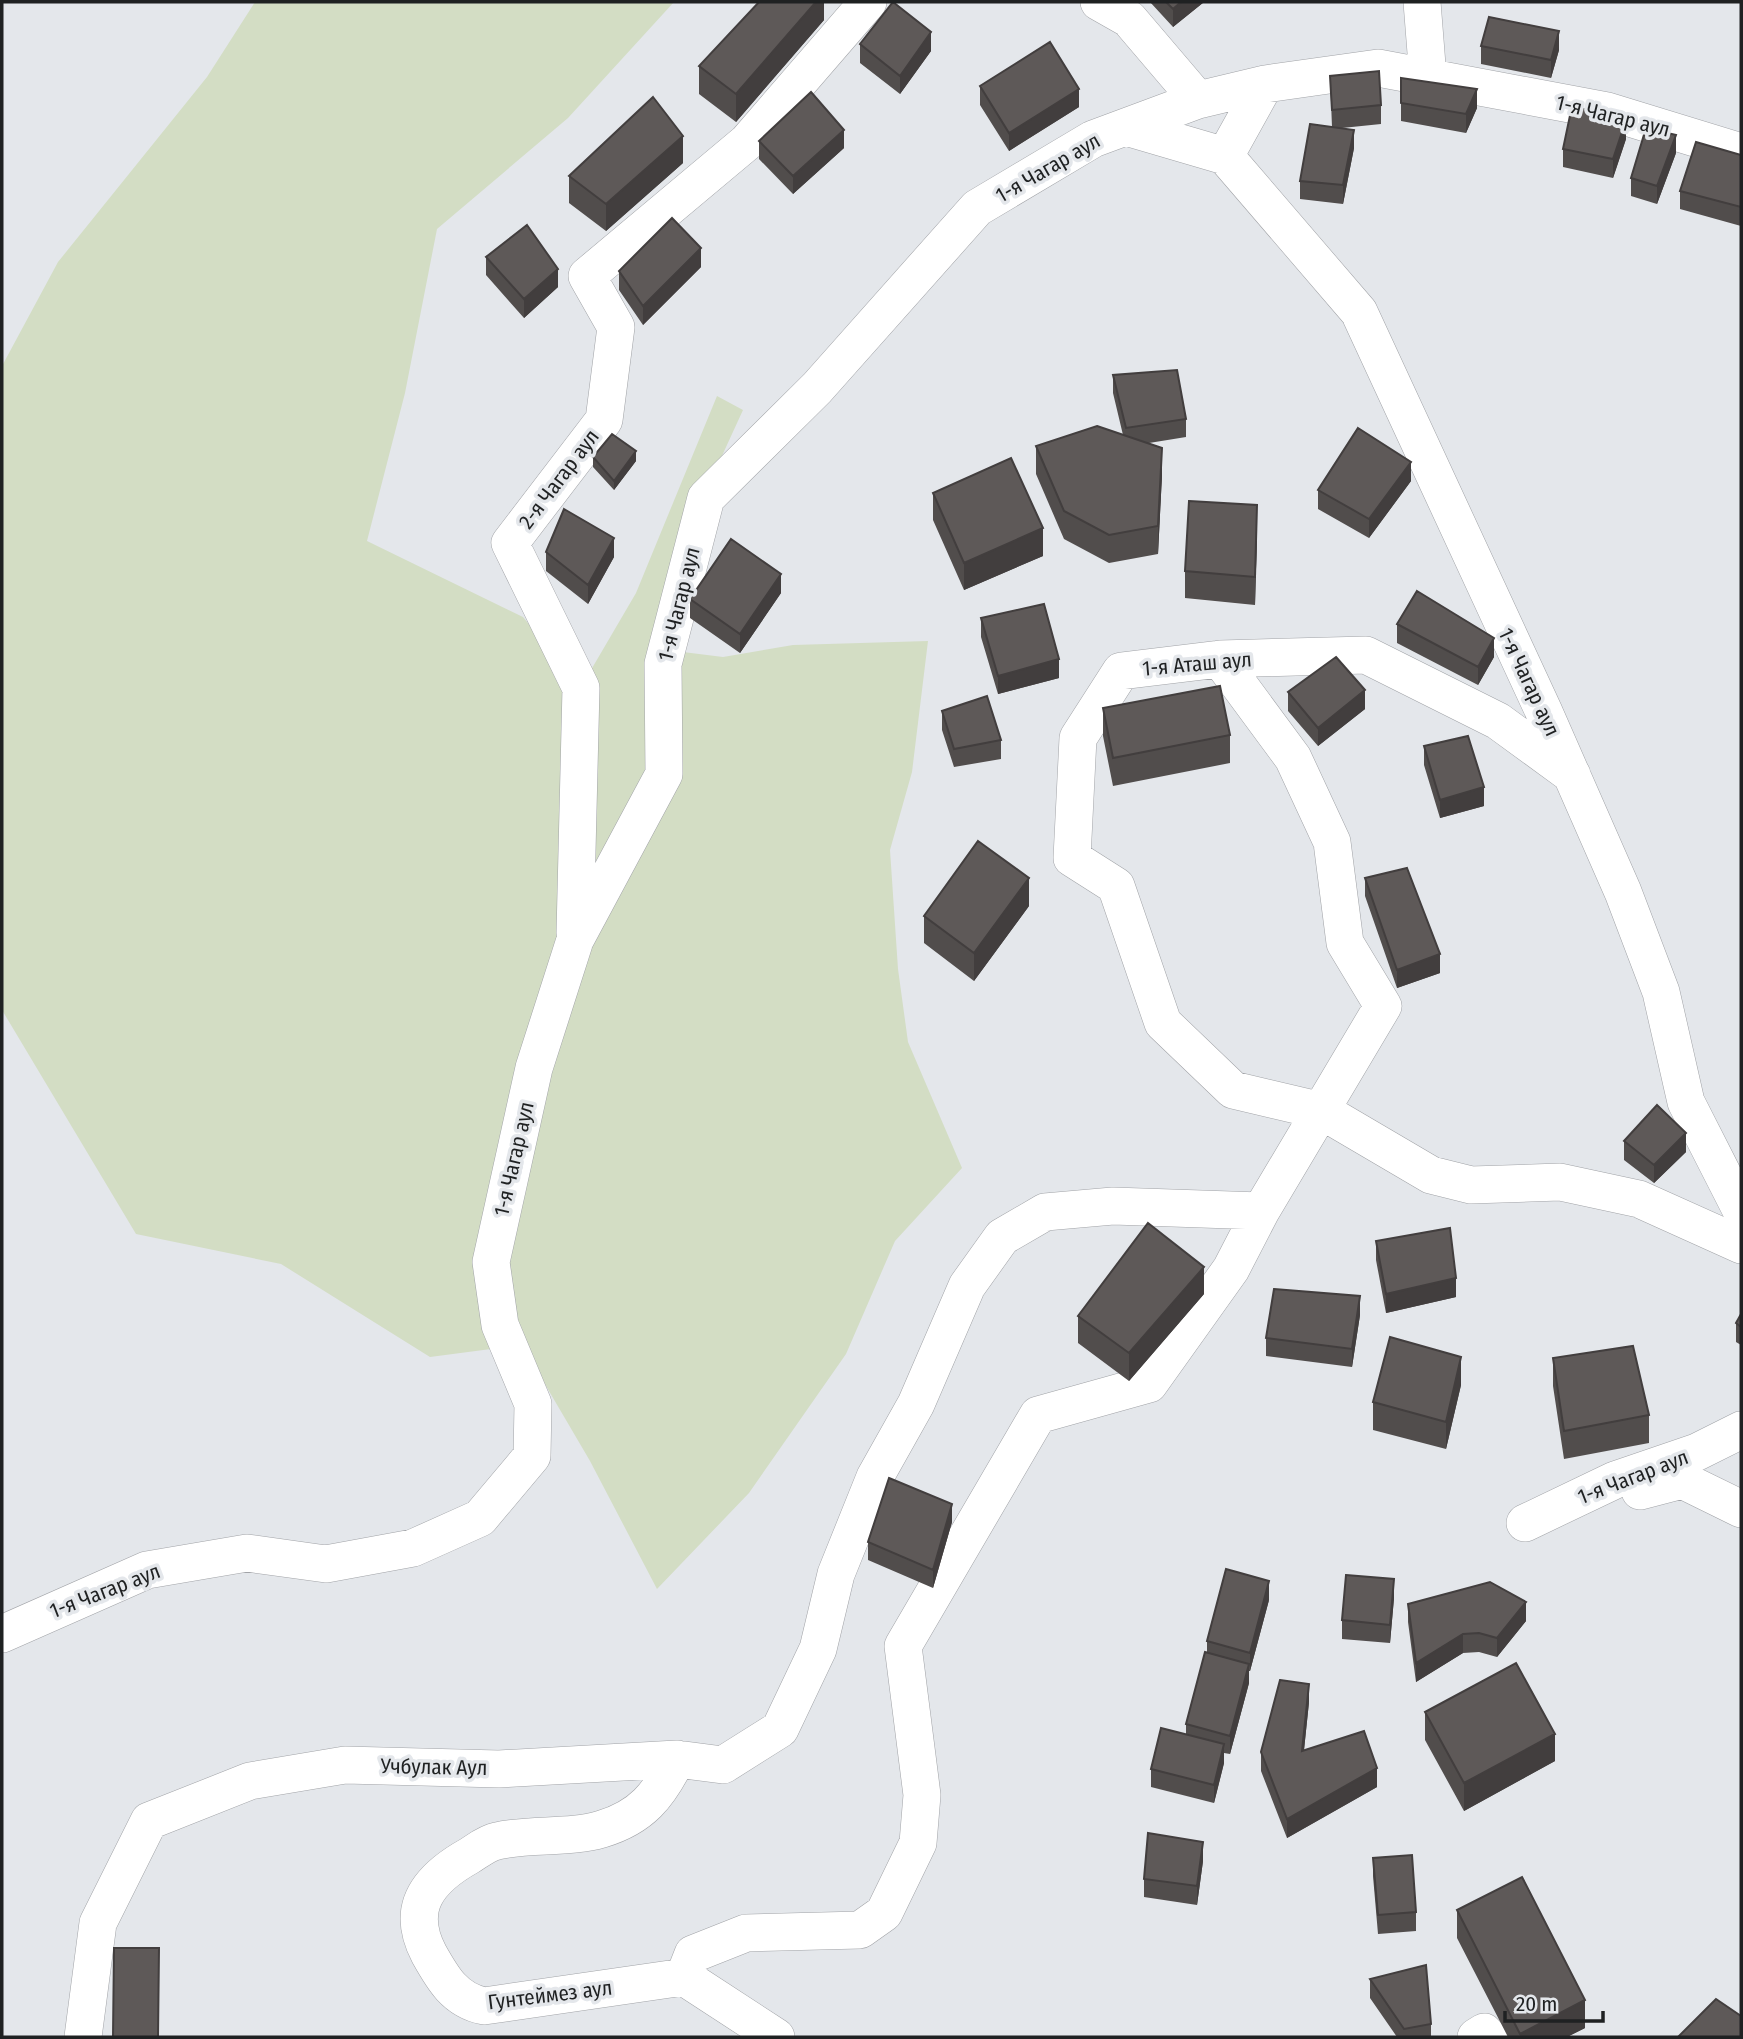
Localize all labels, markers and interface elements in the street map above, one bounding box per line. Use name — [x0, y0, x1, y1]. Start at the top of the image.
street label: 1-я Чагар аул — [1553, 89, 1673, 143]
street label: 1-я Чагар аул — [991, 128, 1105, 208]
street label: 2-я Чагар аул — [513, 424, 605, 534]
street label: 1-я Чагар аул — [652, 544, 706, 664]
street label: 1-я Чагар аул — [1493, 624, 1565, 740]
street label: 1-я Аташ аул — [1141, 646, 1253, 682]
street label: 1-я Чагар аул — [488, 1099, 540, 1219]
street label: 1-я Чагар аул — [1574, 1444, 1692, 1510]
street label: 1-я Чагар аул — [46, 1558, 164, 1624]
street label: Учбулак Аул — [379, 1753, 488, 1781]
street label: Гунтеймез аул — [486, 1974, 614, 2016]
scale bar — [1505, 1980, 1603, 2024]
text: 20 m — [1516, 1991, 1557, 2017]

